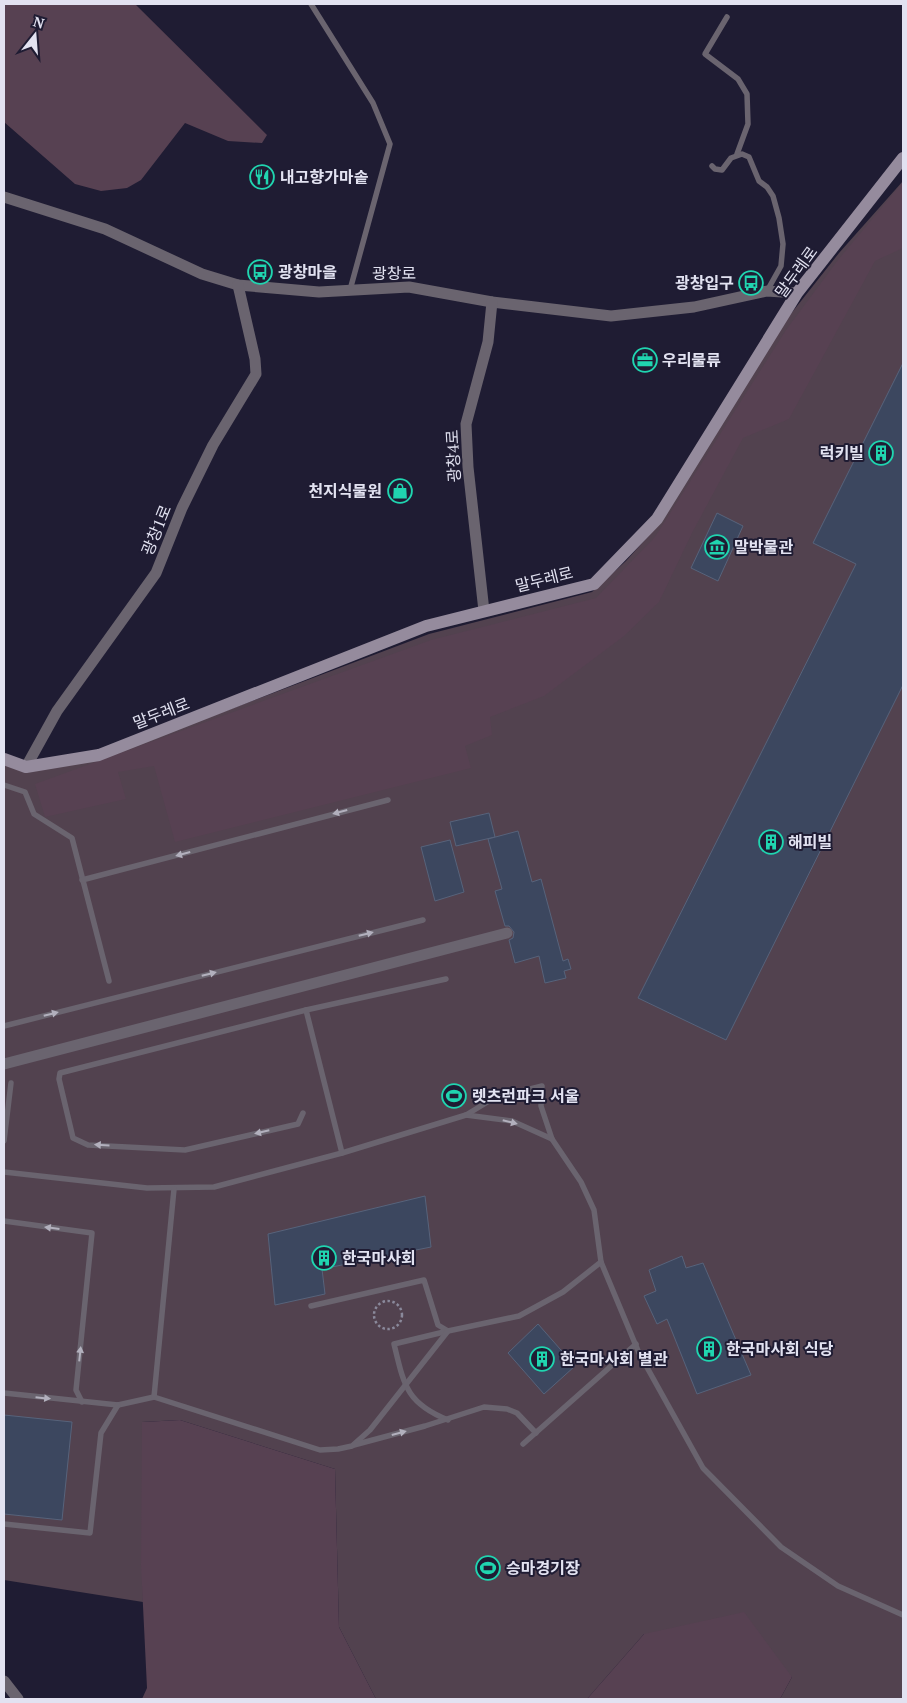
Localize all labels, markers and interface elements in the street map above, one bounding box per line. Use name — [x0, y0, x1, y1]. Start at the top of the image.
north arrow — [10, 10, 60, 60]
text: N — [31, 11, 47, 33]
restaurant icon: 내고향가마솥 — [249, 164, 275, 190]
place label: 내고향가마솥 — [280, 166, 369, 188]
street label: 말두레로 — [770, 241, 822, 302]
bus stop icon: 광창마을 — [247, 259, 273, 285]
place label: 광창마을 — [278, 261, 337, 283]
street label: 광창로 — [372, 262, 416, 284]
bus stop icon: 광창입구 — [738, 270, 764, 296]
place label: 광창입구 — [675, 272, 734, 294]
office icon: 우리물류 — [632, 347, 658, 373]
place label: 우리물류 — [662, 349, 721, 371]
street label: 광창4로 — [441, 429, 465, 483]
building icon: 럭키빌 — [868, 440, 894, 466]
place label: 럭키빌 — [820, 442, 864, 464]
shop icon: 천지식물원 — [387, 478, 413, 504]
place label: 천지식물원 — [308, 480, 382, 502]
street label: 광창1로 — [136, 501, 176, 559]
museum icon: 말박물관 — [704, 534, 730, 560]
place label: 말박물관 — [734, 536, 793, 558]
street label: 말두레로 — [513, 561, 575, 597]
street label: 말두레로 — [130, 692, 193, 734]
one-way arrow — [333, 809, 348, 817]
building icon: 해피빌 — [758, 829, 784, 855]
place label: 해피빌 — [788, 831, 832, 853]
one-way arrow — [176, 850, 191, 858]
one-way arrow — [359, 930, 374, 938]
one-way arrow — [201, 970, 216, 978]
one-way arrow — [43, 1009, 58, 1017]
sports icon: 렛츠런파크 서울 — [441, 1083, 467, 1109]
place label: 렛츠런파크 서울 — [472, 1085, 579, 1107]
one-way arrow — [502, 1118, 518, 1126]
one-way arrow — [255, 1128, 270, 1136]
one-way arrow — [93, 1141, 109, 1149]
one-way arrow — [44, 1224, 60, 1232]
building icon: 한국마사회 — [311, 1245, 337, 1271]
place label: 한국마사회 — [342, 1247, 416, 1269]
building icon: 한국마사회 식당 — [696, 1336, 722, 1362]
place label: 한국마사회 식당 — [726, 1338, 834, 1360]
one-way arrow — [76, 1346, 84, 1362]
building icon: 한국마사회 별관 — [529, 1346, 555, 1372]
place label: 한국마사회 별관 — [560, 1348, 668, 1370]
one-way arrow — [35, 1394, 51, 1402]
one-way arrow — [391, 1429, 406, 1437]
sports icon: 승마경기장 — [475, 1555, 501, 1581]
place label: 승마경기장 — [506, 1557, 580, 1579]

